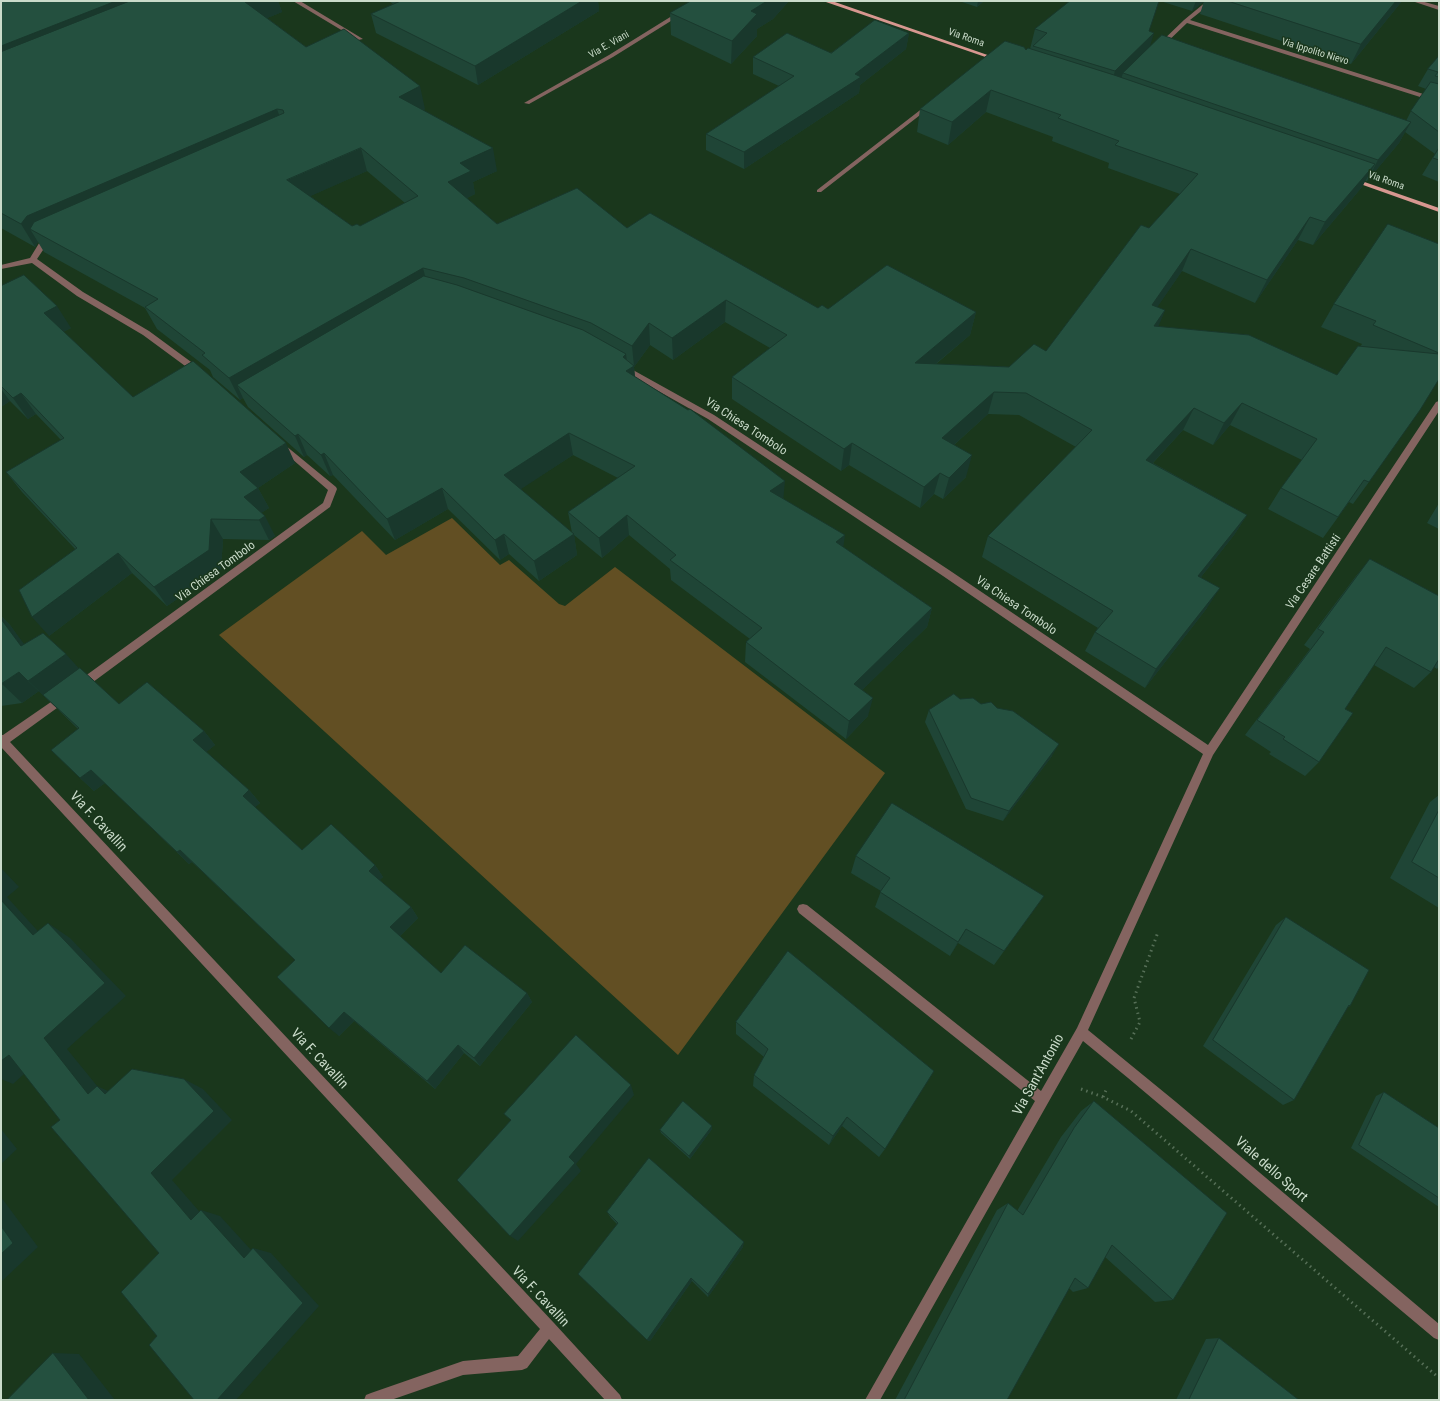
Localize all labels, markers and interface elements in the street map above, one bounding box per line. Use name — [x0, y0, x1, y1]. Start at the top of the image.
street label: Via Roma — [946, 26, 986, 50]
street label: Via E. Viani — [587, 29, 631, 61]
street label: Via Ippolito Nievo — [1280, 36, 1350, 68]
street label: Via Roma — [1366, 169, 1406, 193]
street label: Via Chiesa Tombolo — [703, 395, 789, 459]
street label: Via Cesare Battisti — [1284, 532, 1344, 612]
street label: Via Chiesa Tombolo — [174, 538, 258, 606]
street label: Via Chiesa Tombolo — [973, 574, 1059, 638]
street label: Via F. Cavallin — [66, 788, 130, 856]
street label: Via F. Cavallin — [287, 1025, 351, 1093]
street label: Via Sant'Antonio — [1010, 1031, 1068, 1119]
street label: Viale dello Sport — [1231, 1134, 1311, 1206]
street label: Via F. Cavallin — [508, 1263, 572, 1331]

